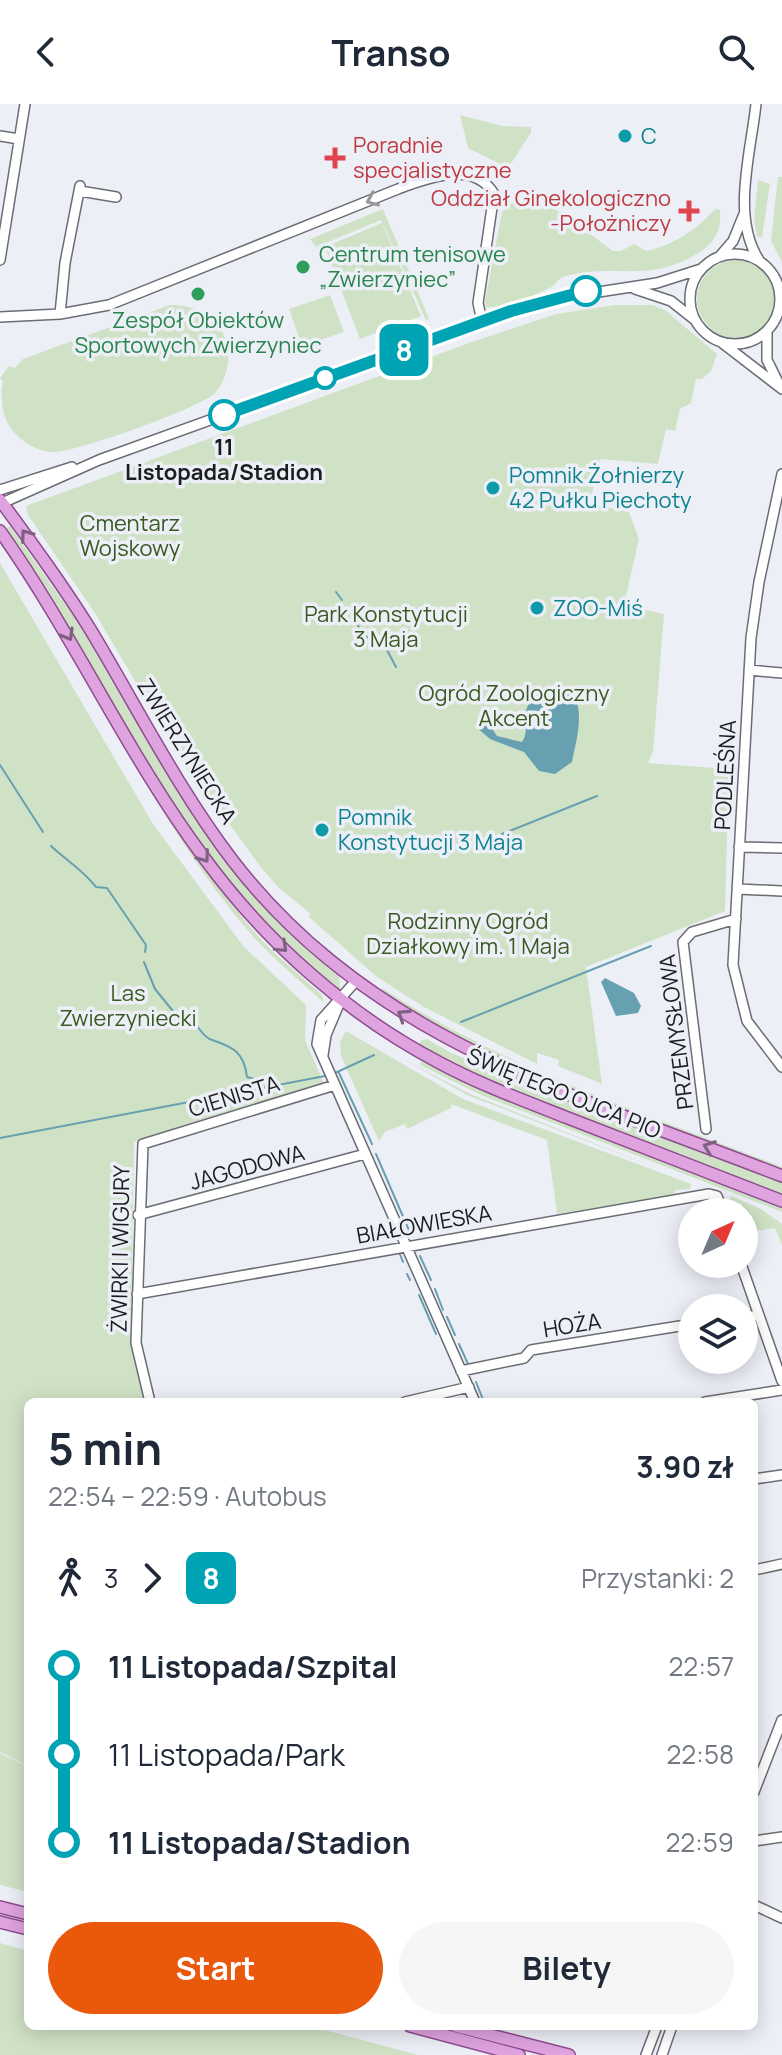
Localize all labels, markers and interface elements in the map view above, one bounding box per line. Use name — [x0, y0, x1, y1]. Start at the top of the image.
text: Transo — [332, 28, 450, 77]
icon: back — [24, 30, 68, 74]
icon: search — [714, 30, 758, 74]
place label: C — [641, 121, 657, 151]
marker: C — [616, 127, 634, 145]
place label: Poradnie specjalistyczne — [353, 130, 512, 185]
marker: Poradnie specjalistyczne — [324, 147, 346, 169]
place label: Oddział Ginekologiczno -Położniczy — [431, 183, 671, 238]
one-way arrow — [366, 190, 380, 206]
marker: Oddział Ginekologiczno -Położniczy — [678, 200, 700, 222]
place label: Centrum tenisowe „Zwierzyniec” — [319, 239, 506, 294]
marker: Centrum tenisowe „Zwierzyniec” — [294, 258, 312, 276]
unlabelled marker — [571, 276, 601, 306]
marker: Zespół Obiektów Sportowych Zwierzyniec — [189, 285, 207, 303]
place label: Zespół Obiektów Sportowych Zwierzyniec — [74, 305, 322, 360]
line badge: 8 — [378, 324, 430, 376]
text: 8 — [395, 331, 413, 369]
unlabelled marker — [314, 367, 336, 389]
marker: 11 Listopada/Stadion — [209, 400, 239, 430]
place label: 11 Listopada/Stadion — [125, 432, 323, 487]
place label: Pomnik Żołnierzy 42 Pułku Piechoty — [509, 460, 692, 515]
marker: Pomnik Żołnierzy 42 Pułku Piechoty — [484, 479, 502, 497]
park label: Cmentarz Wojskowy — [80, 508, 181, 563]
one-way arrow — [21, 529, 36, 544]
place label: ZOO-Miś — [553, 593, 643, 623]
park label: Park Konstytucji 3 Maja — [304, 599, 468, 654]
marker: ZOO-Miś — [528, 599, 546, 617]
one-way arrow — [58, 626, 74, 641]
street label: ZWIERZYNIECKA — [130, 673, 244, 830]
park label: Ogród Zoologiczny Akcent — [418, 678, 610, 733]
street label: PODLEŚNA — [707, 719, 743, 831]
place label: Pomnik Konstytucji 3 Maja — [338, 802, 523, 857]
marker: Pomnik Konstytucji 3 Maja — [313, 821, 331, 839]
one-way arrow — [194, 849, 208, 863]
park label: Rodzinny Ogród Działkowy im. 1 Maja — [366, 906, 570, 961]
one-way arrow — [272, 938, 287, 952]
street label: PRZEMYSŁOWA — [652, 953, 700, 1111]
park label: Las Zwierzyniecki — [59, 978, 197, 1033]
one-way arrow — [397, 1009, 412, 1024]
street label: ŚWIĘTEGO OJCA PIO — [463, 1040, 666, 1146]
street label: CIENISTA — [185, 1068, 283, 1124]
street label: JAGODOWA — [186, 1137, 308, 1197]
one-way arrow — [703, 1141, 717, 1157]
street label: ŻWIRKI I WIGURY — [104, 1164, 136, 1333]
street label: BIAŁOWIESKA — [354, 1197, 494, 1251]
north arrow — [678, 1198, 758, 1278]
map controls — [678, 1198, 758, 1374]
button: layers — [678, 1294, 758, 1374]
street label: HOŻA — [541, 1306, 603, 1344]
text: 5 min — [48, 1418, 162, 1478]
text: 3.90 zł — [636, 1446, 734, 1487]
text: 22:54 – 22:59 · Autobus — [48, 1478, 327, 1514]
icon: walk — [48, 1556, 92, 1600]
icon: forward — [130, 1556, 174, 1600]
text: 8 — [202, 1559, 220, 1597]
text: 3 — [104, 1560, 118, 1596]
text: Przystanki: 2 — [581, 1560, 734, 1596]
text: 11 Listopada/Szpital — [108, 1646, 398, 1687]
text: 22:57 — [669, 1648, 734, 1684]
text: 11 Listopada/Park — [108, 1734, 345, 1775]
text: 22:58 — [666, 1736, 734, 1772]
text: 11 Listopada/Stadion — [108, 1822, 410, 1863]
text: 22:59 — [665, 1824, 734, 1860]
button: Start — [48, 1922, 383, 2014]
button: Bilety — [399, 1922, 734, 2014]

